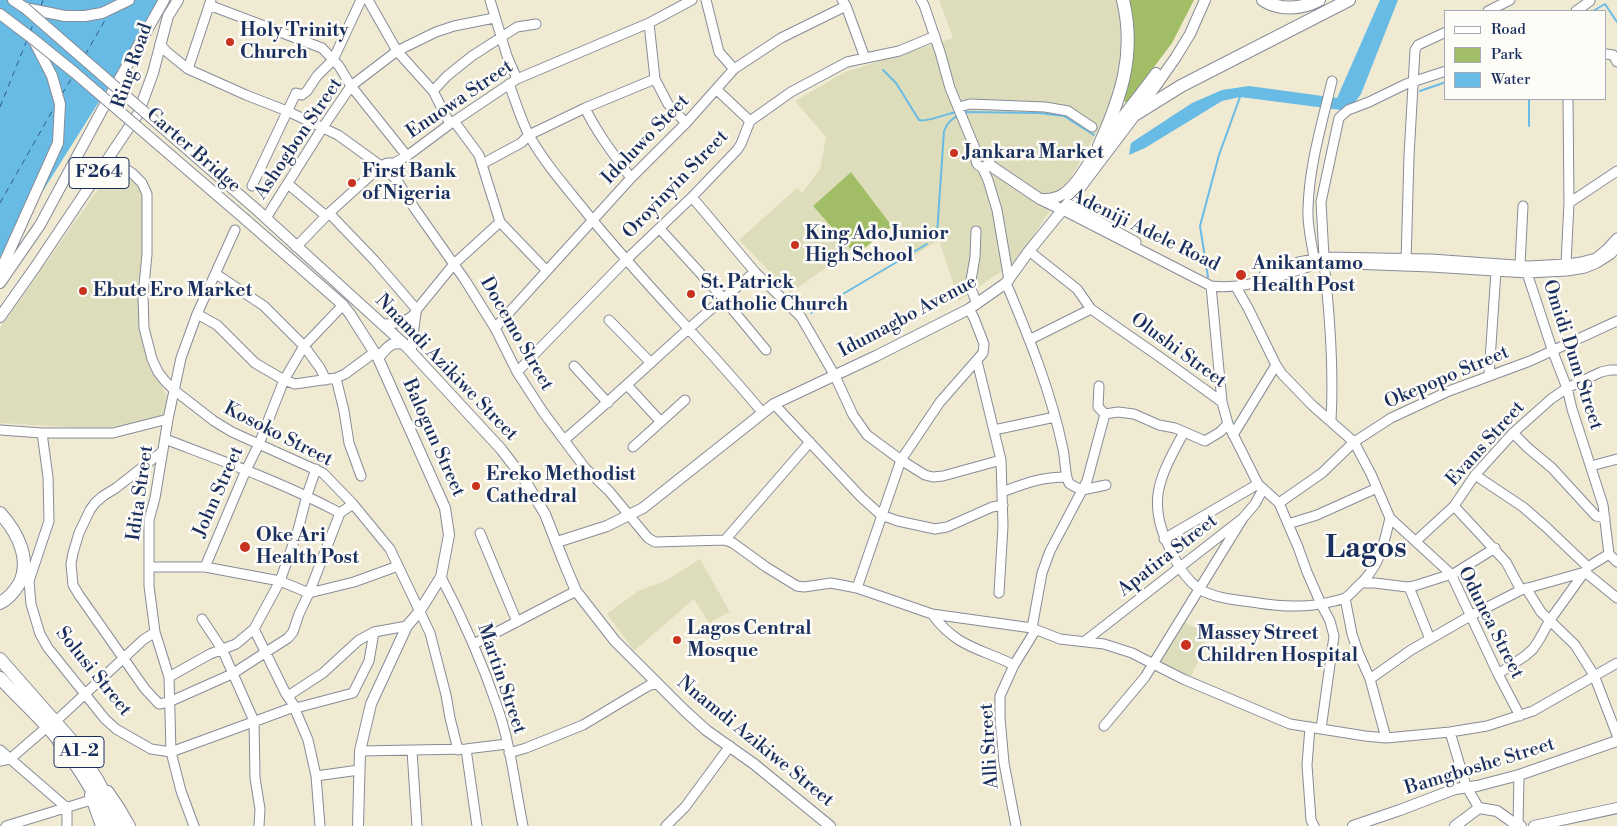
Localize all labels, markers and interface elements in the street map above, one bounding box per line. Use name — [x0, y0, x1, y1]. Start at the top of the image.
legend — [1444, 10, 1607, 100]
street label: Ring Road — [108, 20, 158, 112]
place label: Holy Trinity Church — [240, 20, 348, 64]
text: Road — [1491, 20, 1526, 39]
marker: Holy Trinity Church — [224, 36, 236, 48]
text: Park — [1491, 45, 1522, 64]
street label: Enuowa Street — [402, 56, 518, 144]
text: Water — [1491, 70, 1530, 89]
street label: Ashogbon Street — [250, 74, 348, 204]
street label: Idoluwo Steet — [598, 90, 694, 190]
street label: Carter Bridge — [141, 104, 245, 198]
street label: Oroyinyin Street — [618, 126, 734, 244]
place label: Jankara Market — [964, 142, 1104, 164]
marker: Jankara Market — [948, 147, 960, 159]
road number: F264 — [69, 158, 129, 188]
place label: First Bank of Nigeria — [362, 161, 457, 205]
marker: First Bank of Nigeria — [346, 177, 358, 189]
street label: Adeniji Adele Road — [1067, 185, 1223, 277]
place label: King Ado Junior High School — [805, 223, 949, 267]
marker: King Ado Junior High School — [789, 239, 801, 251]
place label: Anikantamo Health Post — [1252, 253, 1363, 297]
marker: Anikantamo Health Post — [1234, 268, 1248, 282]
street label: Idumagbo Avenue — [835, 271, 981, 363]
place label: St. Patrick Catholic Church — [701, 272, 848, 316]
street label: Docemo Street — [474, 273, 558, 395]
street label: Omidi Dum Street — [1537, 277, 1607, 433]
place label: Ebute Ero Market — [93, 280, 252, 302]
marker: Ebute Ero Market — [77, 285, 89, 297]
marker: St. Patrick Catholic Church — [685, 288, 697, 300]
street label: Nnamdi Azikiwe Street — [370, 290, 522, 446]
street label: Olushi Street — [1126, 309, 1230, 393]
street label: Okepopo Street — [1381, 342, 1513, 414]
street label: Balogun Street — [397, 375, 469, 501]
street label: Evans Street — [1442, 397, 1530, 491]
street label: Kosoko Street — [220, 398, 336, 472]
street label: John Street — [189, 443, 249, 541]
street label: Idita Street — [123, 444, 159, 542]
place label: Ereko Methodist Cathedral — [486, 464, 636, 508]
marker: Ereko Methodist Cathedral — [470, 480, 482, 492]
street label: Apatira Street — [1114, 510, 1222, 602]
place label: Oke Ari Health Post — [256, 525, 359, 569]
district label: Lagos — [1325, 533, 1407, 567]
marker: Oke Ari Health Post — [238, 540, 252, 554]
street label: Odunea Street — [1452, 563, 1528, 683]
place label: Lagos Central Mosque — [687, 618, 811, 662]
street label: Martin Street — [472, 621, 530, 737]
street label: Solusi Street — [50, 623, 136, 721]
place label: Massey Street Children Hospital — [1197, 623, 1358, 667]
marker: Lagos Central Mosque — [671, 634, 683, 646]
marker: Massey Street Children Hospital — [1179, 638, 1193, 652]
street label: Nnamdi Azikiwe Street — [672, 672, 838, 812]
street label: Alli Street — [976, 702, 1004, 790]
street label: Bamgboshe Street — [1402, 733, 1558, 801]
road number: A1-2 — [54, 736, 104, 768]

